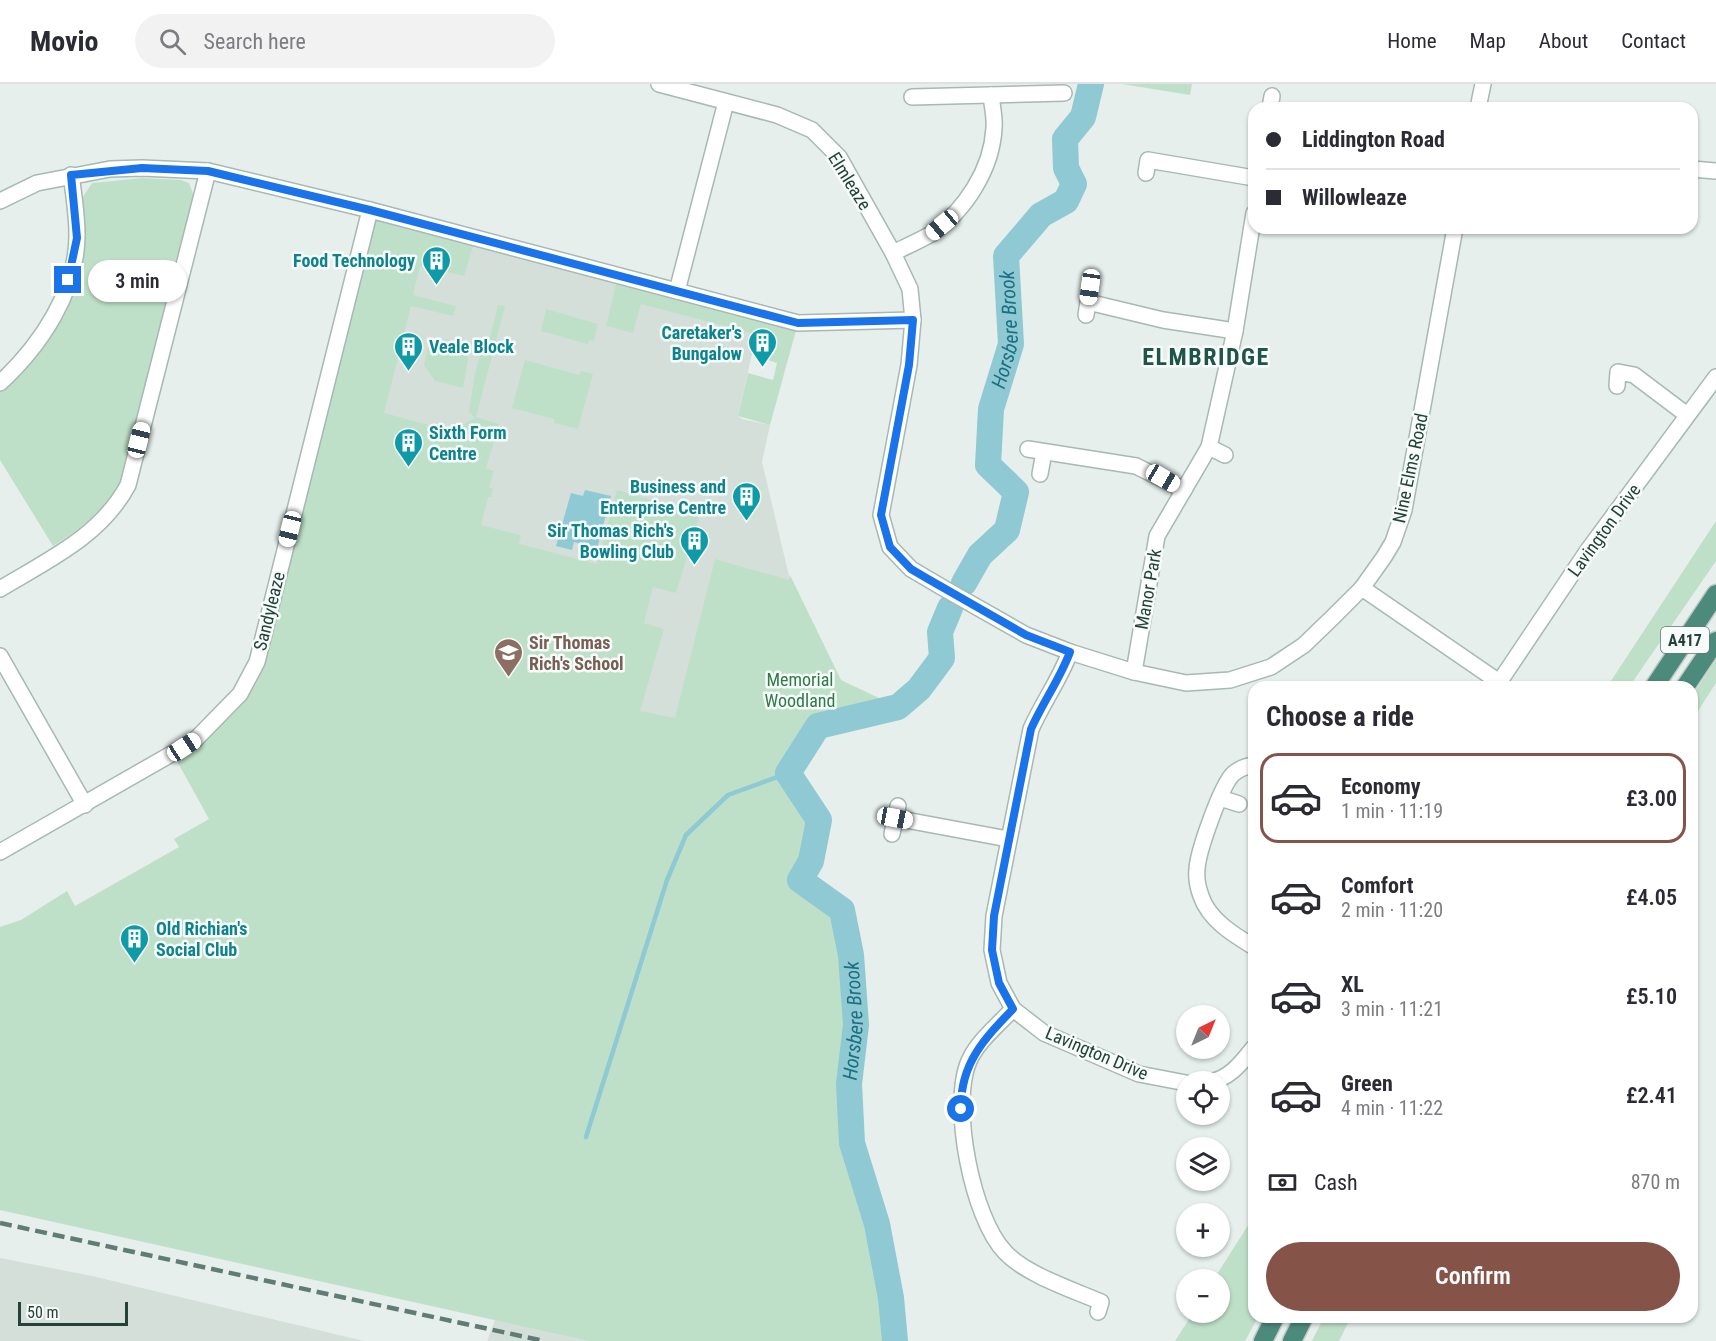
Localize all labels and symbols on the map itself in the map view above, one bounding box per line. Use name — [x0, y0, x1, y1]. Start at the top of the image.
street label: Elmleaze — [824, 148, 876, 214]
car — [922, 207, 962, 243]
building icon: Food Technology — [420, 244, 452, 286]
place label: Food Technology — [293, 250, 415, 271]
callout: 3 min — [89, 259, 188, 301]
route end — [54, 266, 81, 293]
car — [1079, 268, 1101, 306]
water label: Horsbere Brook — [986, 269, 1023, 391]
place label: Caretaker's Bungalow — [661, 322, 743, 364]
building icon: Caretaker's Bungalow — [747, 326, 779, 368]
building icon: Veale Block — [392, 330, 424, 372]
place label: Veale Block — [429, 336, 514, 357]
district label: ELMBRIDGE — [1142, 343, 1270, 371]
street label: Nine Elms Road — [1388, 411, 1432, 525]
car — [126, 420, 152, 460]
place label: Sixth Form Centre — [429, 422, 507, 464]
building icon: Sixth Form Centre — [392, 426, 424, 468]
car — [1143, 461, 1183, 495]
place label: Business and Enterprise Centre — [600, 476, 726, 518]
building icon: Business and Enterprise Centre — [731, 480, 763, 522]
street label: Lavington Drive — [1563, 480, 1645, 580]
car — [277, 509, 303, 549]
place label: Sir Thomas Rich's Bowling Club — [547, 520, 674, 562]
building icon: Sir Thomas Rich's Bowling Club — [679, 524, 711, 566]
street label: Manor Park — [1131, 547, 1165, 631]
street label: Sandyleaze — [249, 569, 289, 653]
road number: A417 — [1661, 627, 1709, 653]
place label: Sir Thomas Rich's School — [529, 632, 624, 674]
school or university icon: Sir Thomas Rich's School — [492, 636, 524, 678]
park label: Memorial Woodland — [765, 669, 835, 711]
car — [164, 730, 204, 764]
car — [876, 806, 914, 830]
place label: Old Richian's Social Club — [156, 918, 248, 960]
building icon: Old Richian's Social Club — [119, 922, 151, 964]
water label: Horsbere Brook — [838, 959, 868, 1081]
north arrow — [1176, 1005, 1230, 1059]
street label: Lavington Drive — [1043, 1022, 1151, 1084]
route start — [947, 1095, 974, 1122]
scale bar — [18, 1299, 128, 1326]

